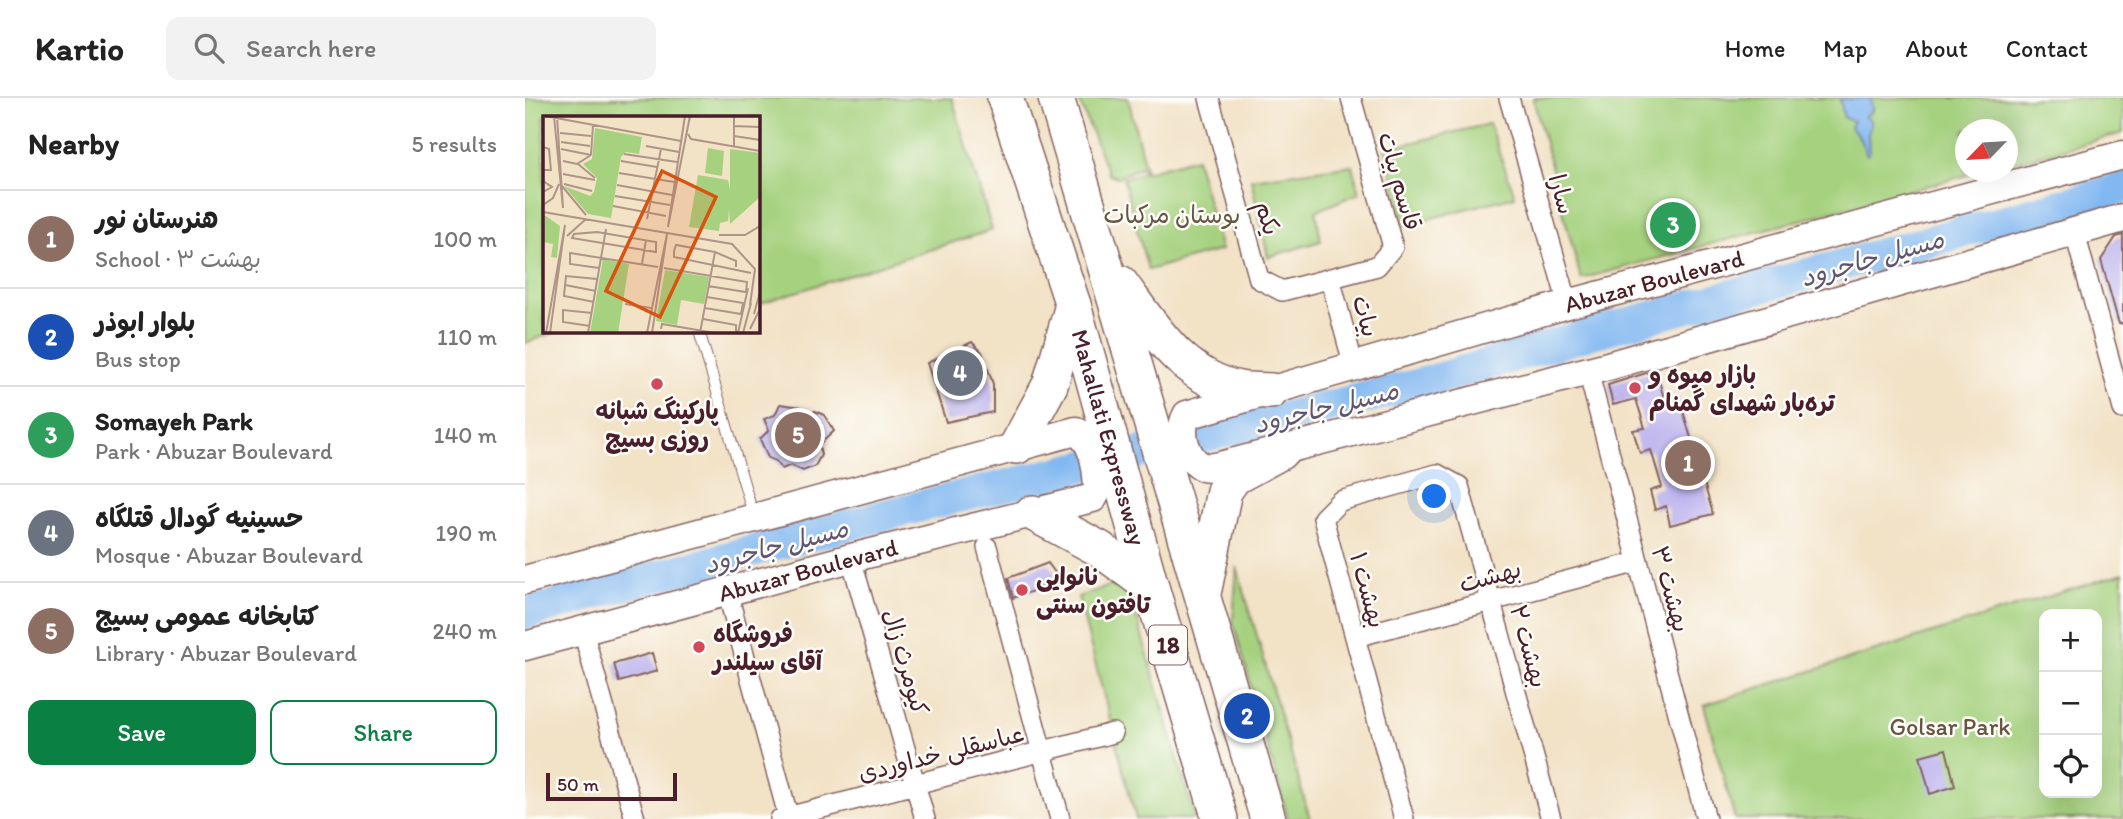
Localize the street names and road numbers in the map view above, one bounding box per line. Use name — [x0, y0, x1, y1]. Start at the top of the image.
street label: قاسم بیات — [1368, 129, 1428, 234]
street label: سارا — [1542, 171, 1582, 217]
street label: یکم — [1246, 198, 1287, 239]
street label: Abuzar Boulevard — [1561, 243, 1747, 319]
street label: بیات — [1347, 292, 1385, 340]
street label: Mahallati Expressway — [1066, 326, 1153, 548]
street label: Abuzar Boulevard — [715, 532, 901, 608]
street label: بهشت ۳ — [1646, 543, 1696, 635]
street label: بهشت ۱ — [1344, 549, 1392, 631]
street label: بهشت — [1456, 554, 1524, 598]
street label: بهشت ۲ — [1504, 601, 1554, 691]
street label: کیومرث زال — [876, 606, 935, 719]
road number: 18 — [1149, 625, 1187, 664]
street label: عباسقلی خداوردی — [855, 718, 1027, 789]

